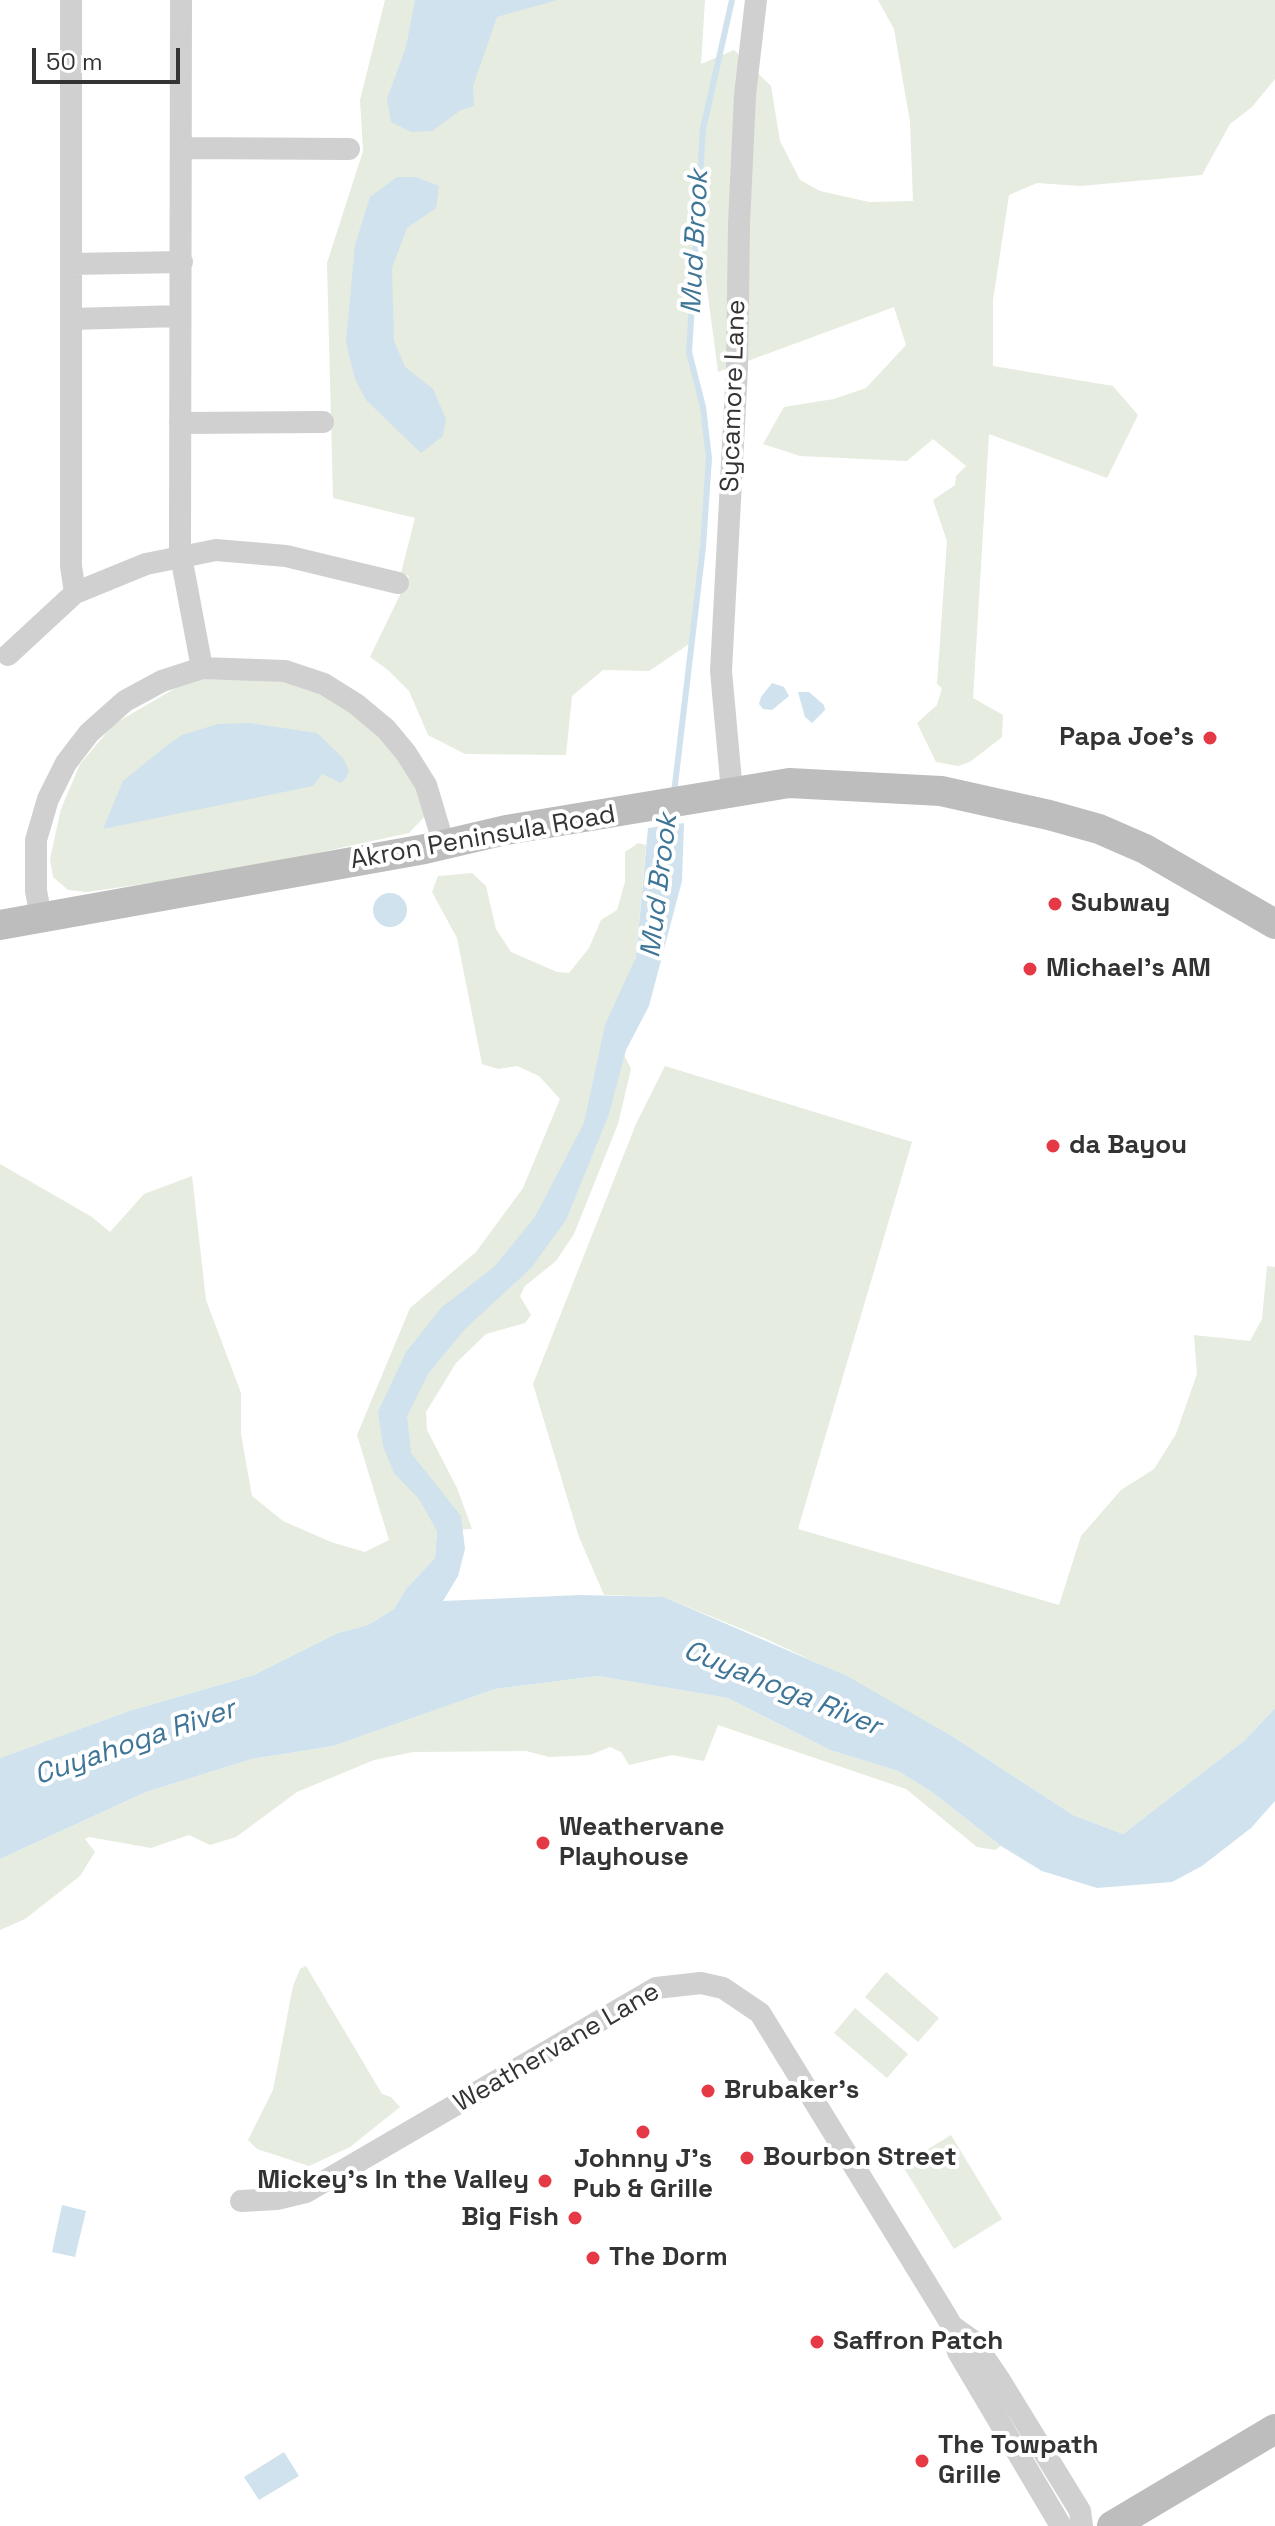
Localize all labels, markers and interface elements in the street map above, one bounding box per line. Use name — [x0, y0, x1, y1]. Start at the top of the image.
scale bar — [36, 32, 184, 82]
text: 50 m — [46, 46, 103, 77]
water label: Mud Brook — [675, 169, 717, 315]
street label: Sycamore Lane — [715, 299, 753, 493]
place label: Papa Joe's — [1059, 722, 1194, 754]
marker: Papa Joe's — [1201, 729, 1219, 747]
street label: Akron Peninsula Road — [348, 799, 618, 877]
water label: Mud Brook — [635, 812, 685, 960]
place label: Subway — [1071, 888, 1170, 920]
marker: Subway — [1046, 895, 1064, 913]
place label: Michael's AM — [1046, 953, 1211, 985]
marker: Michael's AM — [1021, 960, 1039, 978]
place label: da Bayou — [1069, 1130, 1187, 1162]
marker: da Bayou — [1044, 1137, 1062, 1155]
water label: Cuyahoga River — [678, 1634, 886, 1744]
water label: Cuyahoga River — [30, 1693, 240, 1793]
place label: Weathervane Playhouse — [559, 1812, 724, 1874]
marker: Weathervane Playhouse — [534, 1834, 552, 1852]
street label: Weathervane Lane — [449, 1976, 665, 2120]
place label: Brubaker's — [724, 2075, 859, 2107]
marker: Brubaker's — [699, 2082, 717, 2100]
marker: Johnny J's Pub & Grille — [634, 2123, 652, 2141]
place label: Bourbon Street — [763, 2142, 956, 2174]
place label: Johnny J's Pub & Grille — [573, 2144, 713, 2206]
marker: Bourbon Street — [738, 2149, 756, 2167]
place label: Mickey's In the Valley — [257, 2165, 529, 2197]
marker: Mickey's In the Valley — [536, 2172, 554, 2190]
place label: Big Fish — [461, 2202, 559, 2234]
marker: Big Fish — [566, 2209, 584, 2227]
place label: The Dorm — [609, 2242, 728, 2274]
marker: The Dorm — [584, 2249, 602, 2267]
place label: Saffron Patch — [833, 2326, 1003, 2358]
marker: Saffron Patch — [808, 2333, 826, 2351]
place label: The Towpath Grille — [938, 2430, 1099, 2492]
marker: The Towpath Grille — [913, 2452, 931, 2470]

